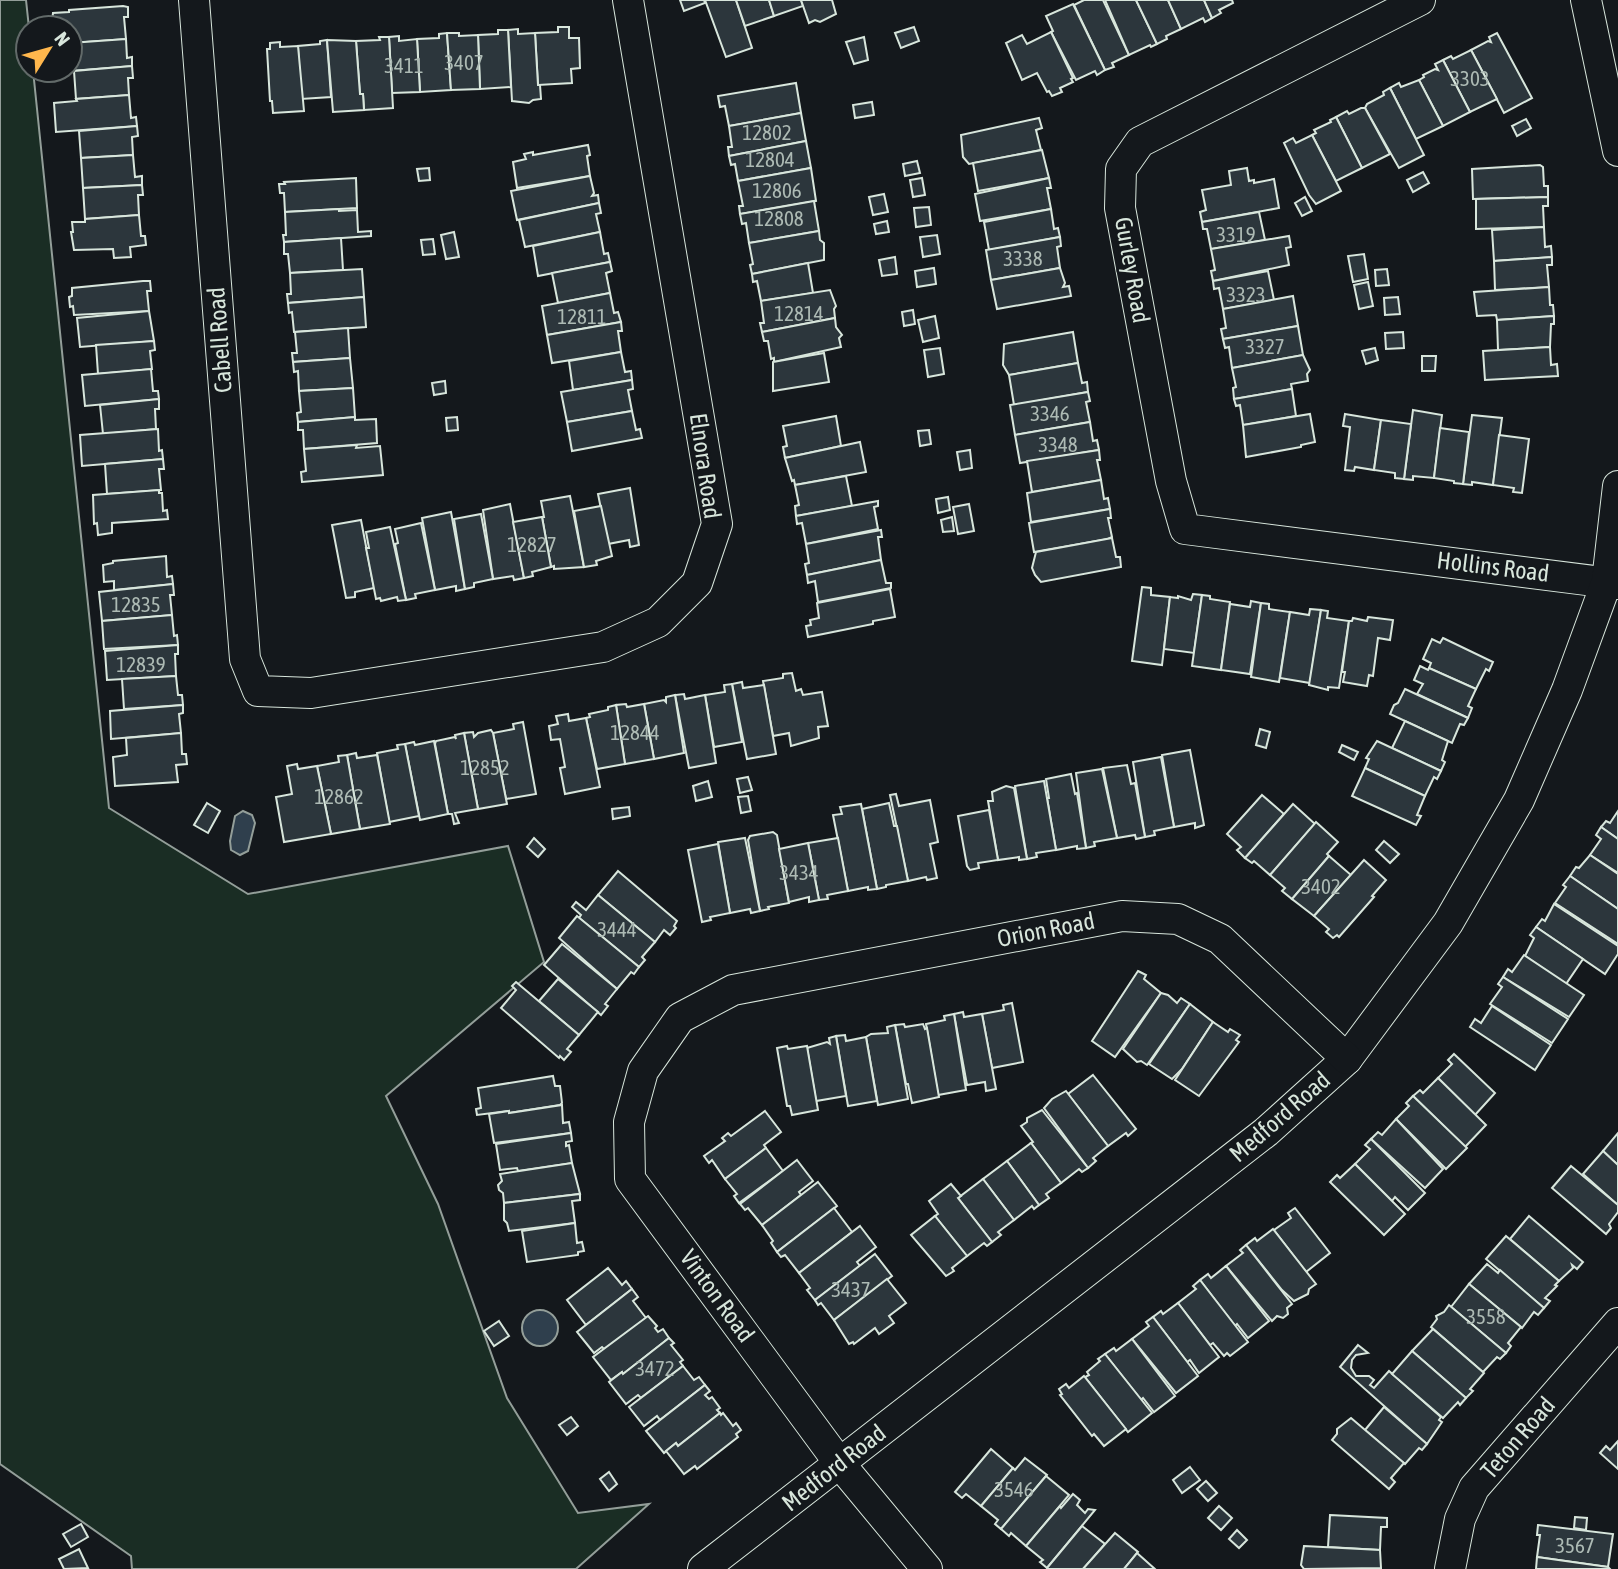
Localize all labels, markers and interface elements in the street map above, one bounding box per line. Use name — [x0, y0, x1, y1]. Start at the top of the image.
north arrow — [14, 14, 84, 84]
text: N — [50, 28, 75, 50]
house number: 3407 — [444, 50, 484, 74]
house number: 3411 — [384, 53, 424, 77]
house number: 3303 — [1450, 66, 1490, 90]
house number: 12802 — [742, 120, 792, 144]
house number: 12804 — [745, 147, 795, 171]
house number: 12806 — [752, 178, 802, 202]
house number: 12808 — [754, 206, 804, 230]
street label: Gurley Road — [1110, 215, 1155, 325]
house number: 3319 — [1216, 222, 1256, 246]
house number: 3338 — [1003, 246, 1043, 270]
house number: 3323 — [1226, 282, 1266, 306]
street label: Cabell Road — [202, 286, 237, 394]
house number: 12814 — [774, 301, 824, 325]
house number: 12811 — [557, 304, 607, 328]
house number: 3327 — [1245, 334, 1285, 358]
house number: 3346 — [1030, 401, 1070, 425]
street label: Elnora Road — [685, 411, 726, 520]
house number: 3348 — [1038, 432, 1078, 456]
house number: 12827 — [507, 532, 557, 556]
street label: Hollins Road — [1435, 546, 1551, 587]
house number: 12835 — [111, 592, 161, 616]
house number: 12839 — [116, 652, 166, 676]
house number: 12844 — [610, 720, 660, 744]
house number: 12852 — [460, 755, 510, 779]
house number: 12862 — [314, 784, 364, 808]
house number: 3434 — [779, 860, 819, 884]
house number: 3402 — [1301, 874, 1341, 898]
street label: Orion Road — [995, 907, 1097, 952]
house number: 3444 — [597, 917, 637, 941]
street label: Medford Road — [1224, 1066, 1335, 1167]
street label: Vinton Road — [675, 1244, 760, 1347]
house number: 3437 — [831, 1277, 871, 1301]
house number: 3558 — [1466, 1304, 1506, 1328]
house number: 3472 — [635, 1356, 675, 1380]
street label: Teton Road — [1475, 1392, 1560, 1484]
street label: Medford Road — [777, 1419, 891, 1516]
house number: 3546 — [994, 1477, 1034, 1501]
house number: 3567 — [1555, 1533, 1595, 1557]

